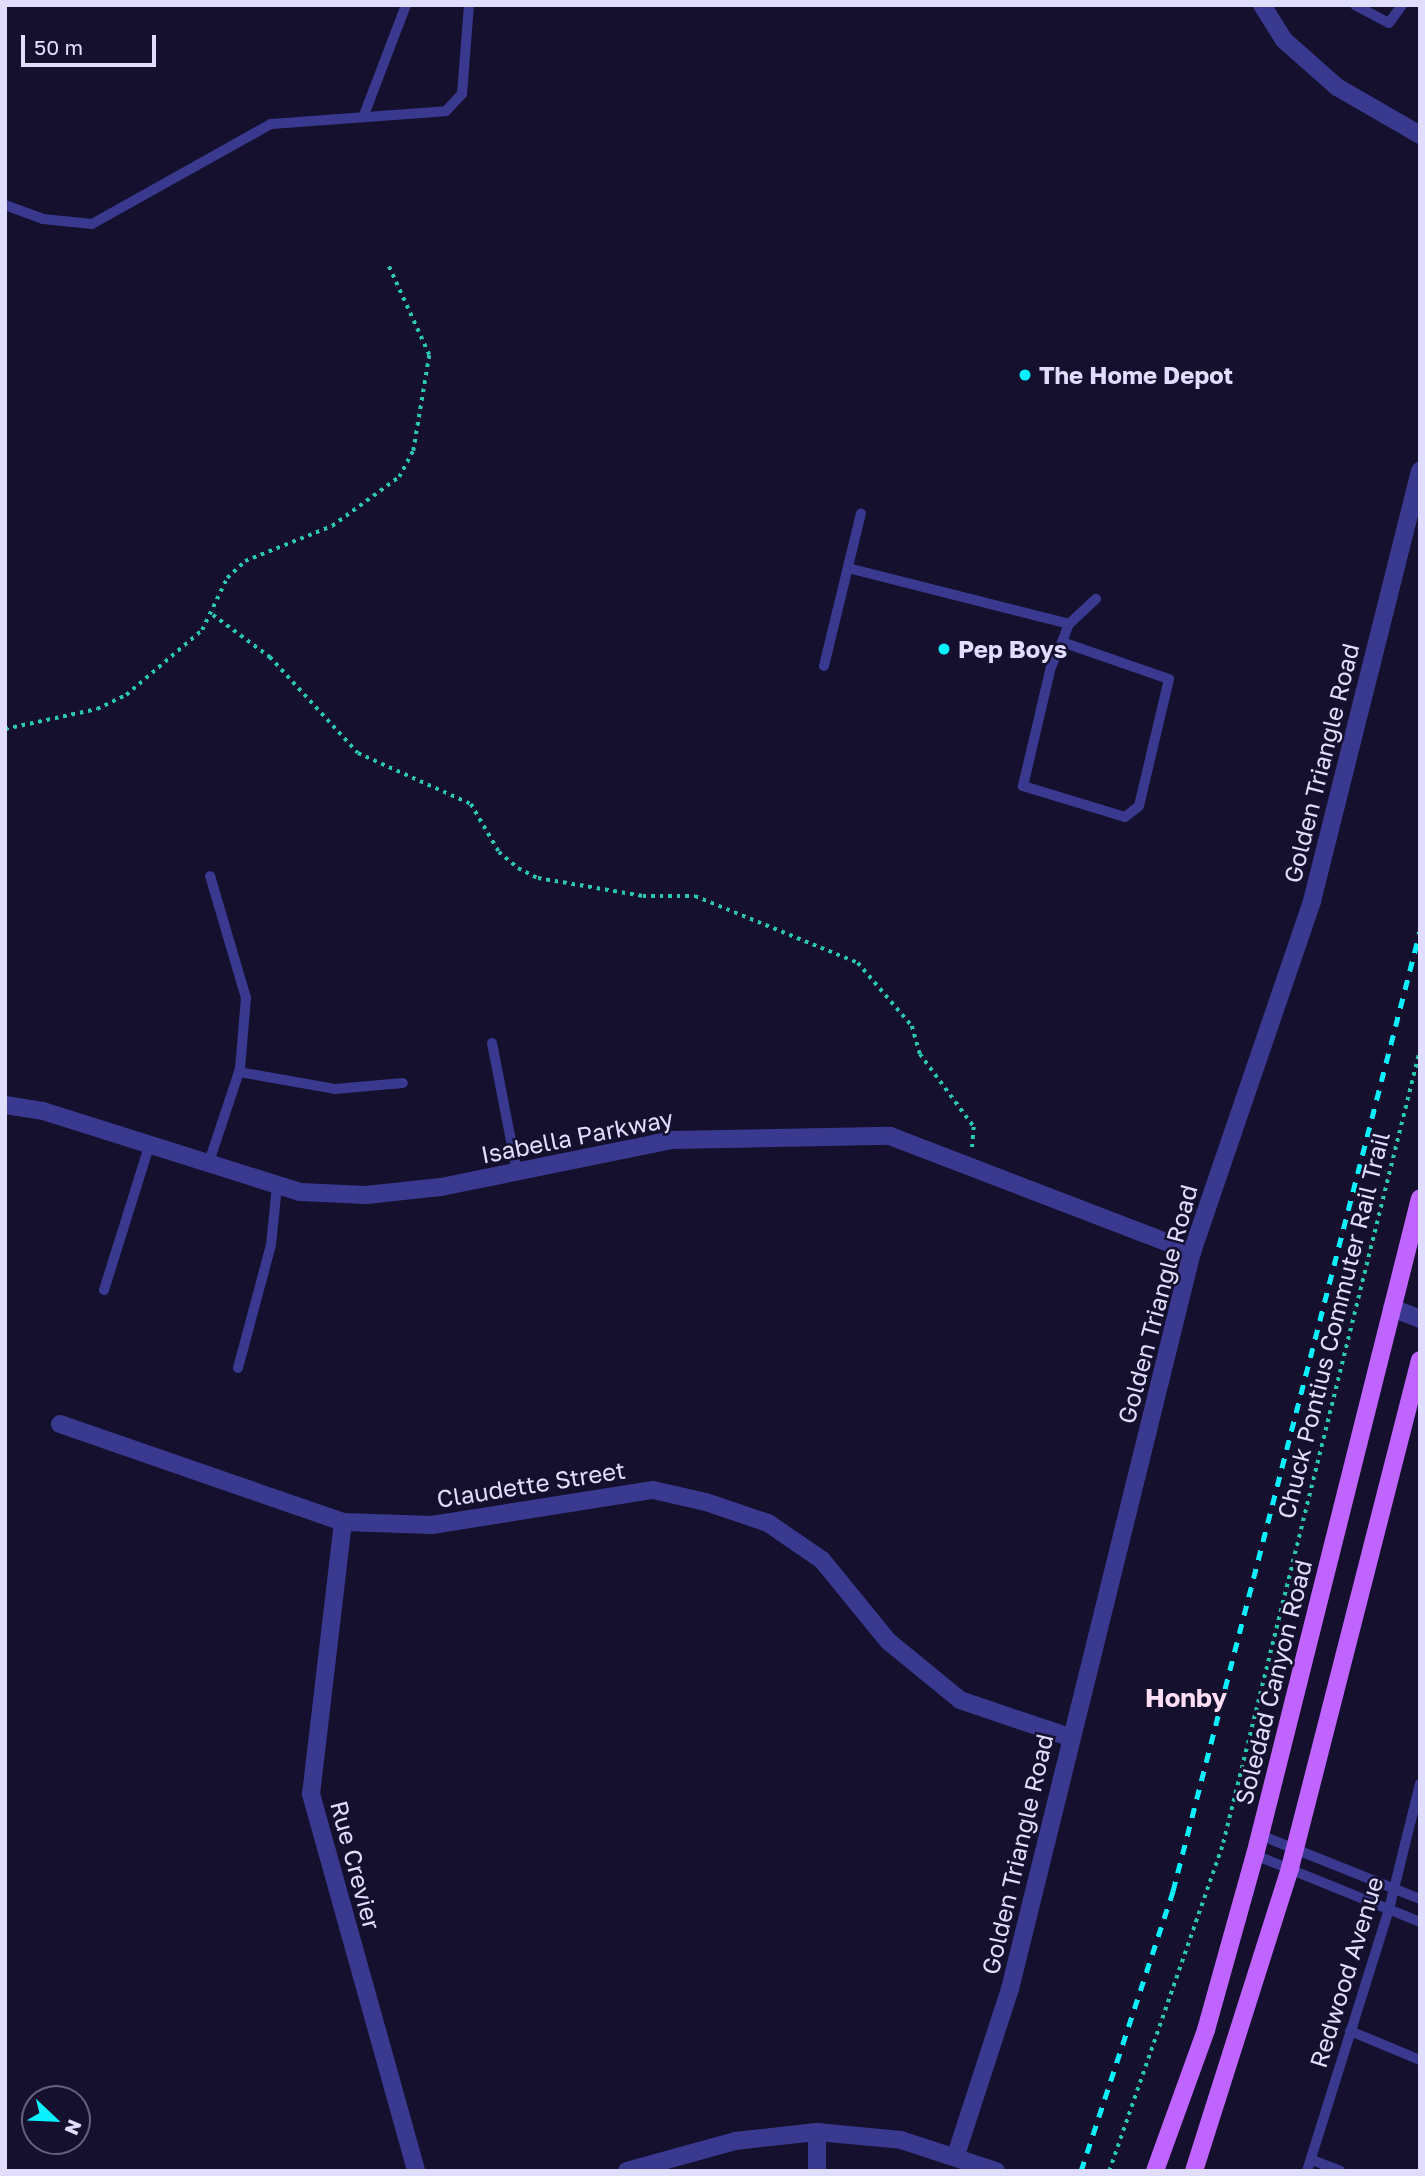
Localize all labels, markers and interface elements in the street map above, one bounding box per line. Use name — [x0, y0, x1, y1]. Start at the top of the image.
scale bar — [24, 21, 159, 65]
text: 50 m — [34, 34, 83, 60]
place label: The Home Depot — [1039, 361, 1233, 389]
marker: The Home Depot — [1017, 367, 1033, 383]
place label: Pep Boys — [958, 635, 1067, 663]
street label: Golden Triangle Road — [1277, 640, 1365, 886]
marker: Pep Boys — [936, 641, 952, 657]
street label: Isabella Parkway — [478, 1103, 676, 1169]
street label: Chuck Pontius Commuter Rail Trail — [1271, 1129, 1395, 1521]
street label: Golden Triangle Road — [1111, 1181, 1203, 1427]
street label: Claudette Street — [435, 1455, 627, 1513]
street label: Soledad Canyon Road — [1229, 1557, 1317, 1807]
district label: Honby — [1145, 1682, 1227, 1714]
street label: Golden Triangle Road — [975, 1731, 1059, 1977]
street label: Rue Crevier — [325, 1797, 387, 1933]
street label: Redwood Avenue — [1303, 1873, 1389, 2071]
north arrow — [21, 2085, 91, 2155]
text: N — [61, 2116, 87, 2139]

